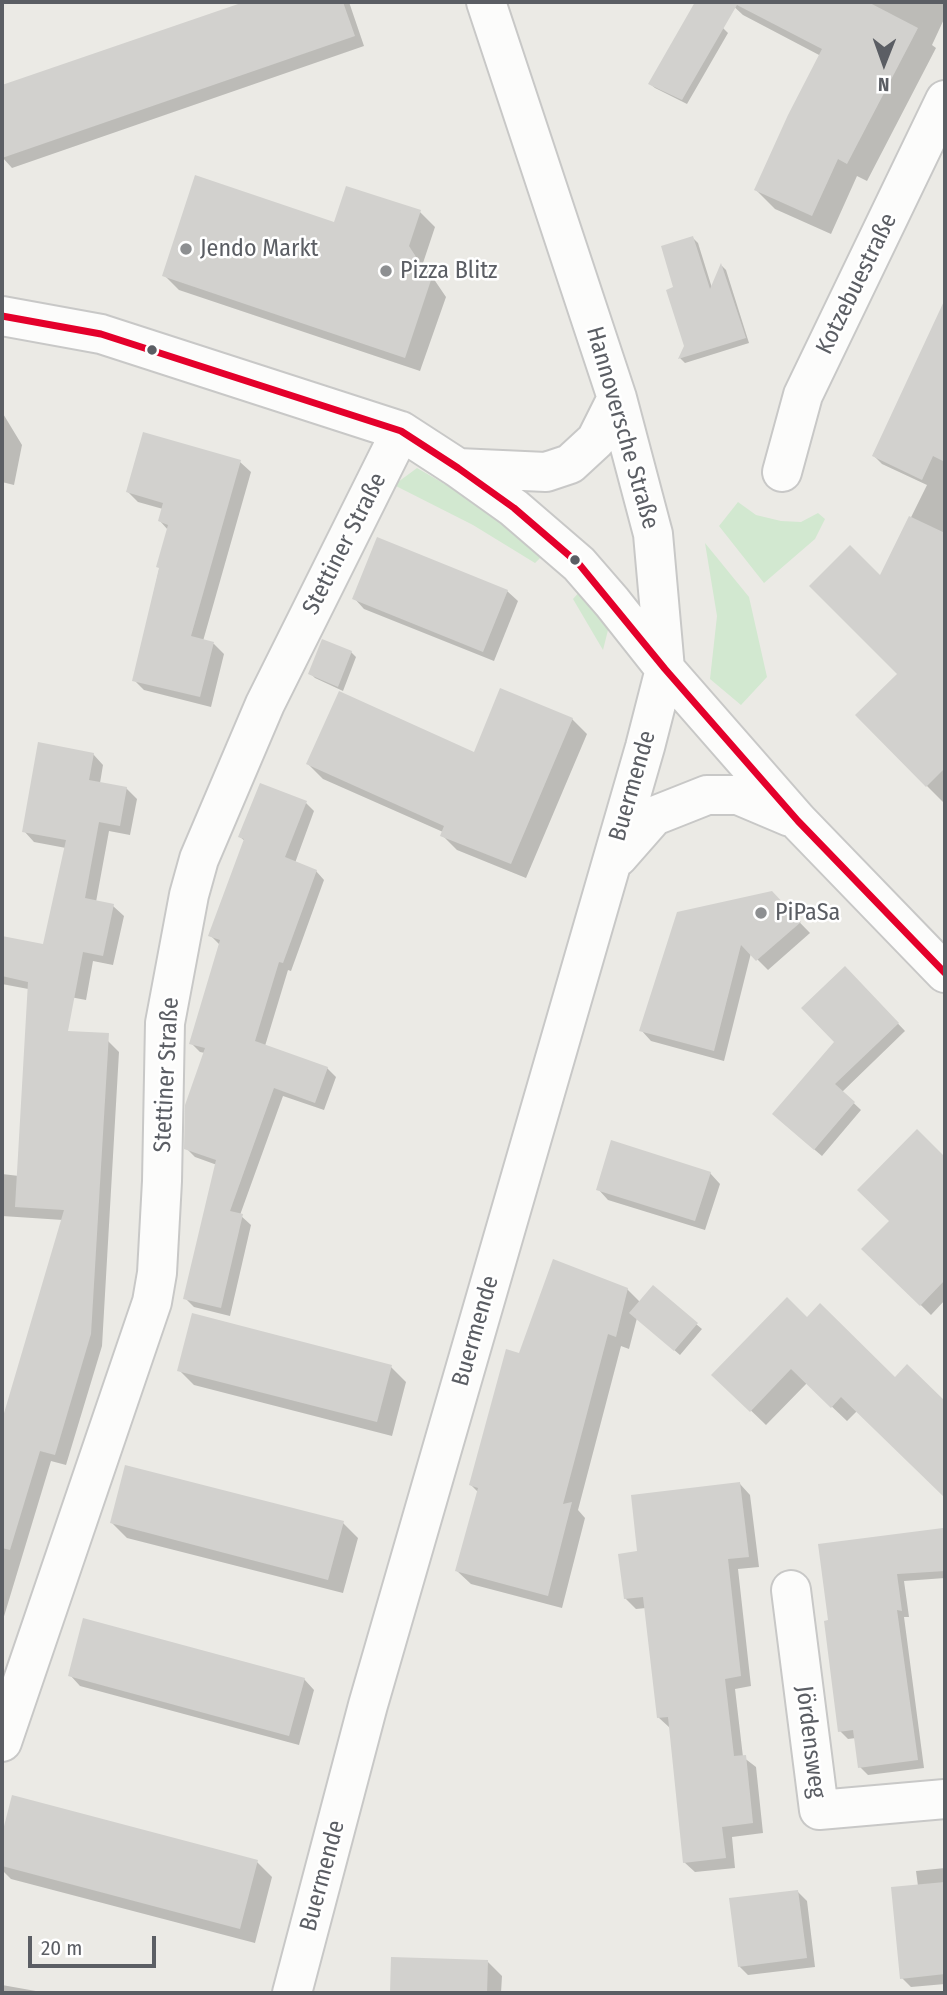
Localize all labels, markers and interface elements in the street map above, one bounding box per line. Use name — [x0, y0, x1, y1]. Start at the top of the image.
north arrow — [849, 28, 919, 98]
text: N — [878, 73, 890, 96]
street label: Kotzebuestraße — [810, 209, 904, 359]
place label: Jendo Markt — [200, 235, 318, 263]
marker: Jendo Markt — [178, 241, 194, 257]
place label: Pizza Blitz — [400, 257, 498, 285]
marker: Pizza Blitz — [378, 263, 394, 279]
street label: Hannoversche Straße — [579, 324, 665, 532]
unlabelled marker — [145, 343, 159, 357]
street label: Stettiner Straße — [297, 468, 393, 620]
unlabelled marker — [568, 553, 582, 567]
street label: Buermende — [604, 727, 662, 845]
place label: PiPaSa — [775, 899, 840, 927]
marker: PiPaSa — [753, 905, 769, 921]
street label: Stettiner Straße — [149, 997, 185, 1153]
street label: Buermende — [447, 1272, 505, 1390]
street label: Jördensweg — [789, 1684, 831, 1800]
street label: Buermende — [294, 1817, 352, 1935]
scale bar — [32, 1922, 159, 1966]
text: 20 m — [41, 1935, 82, 1961]

